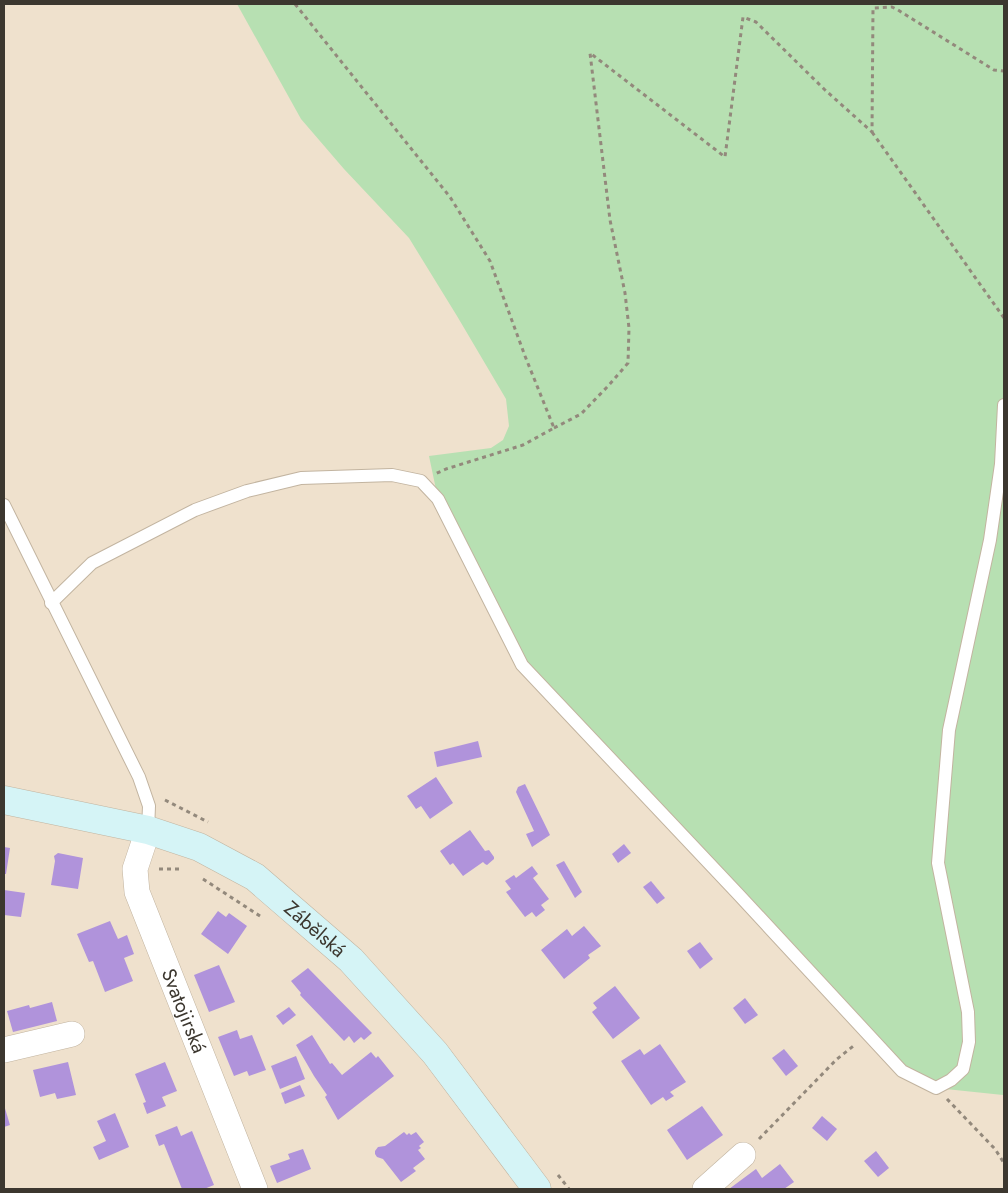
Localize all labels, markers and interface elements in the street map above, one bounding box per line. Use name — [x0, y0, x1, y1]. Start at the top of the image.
street label: Zábělská — [278, 894, 352, 964]
street label: Svatojirská — [154, 964, 214, 1058]

